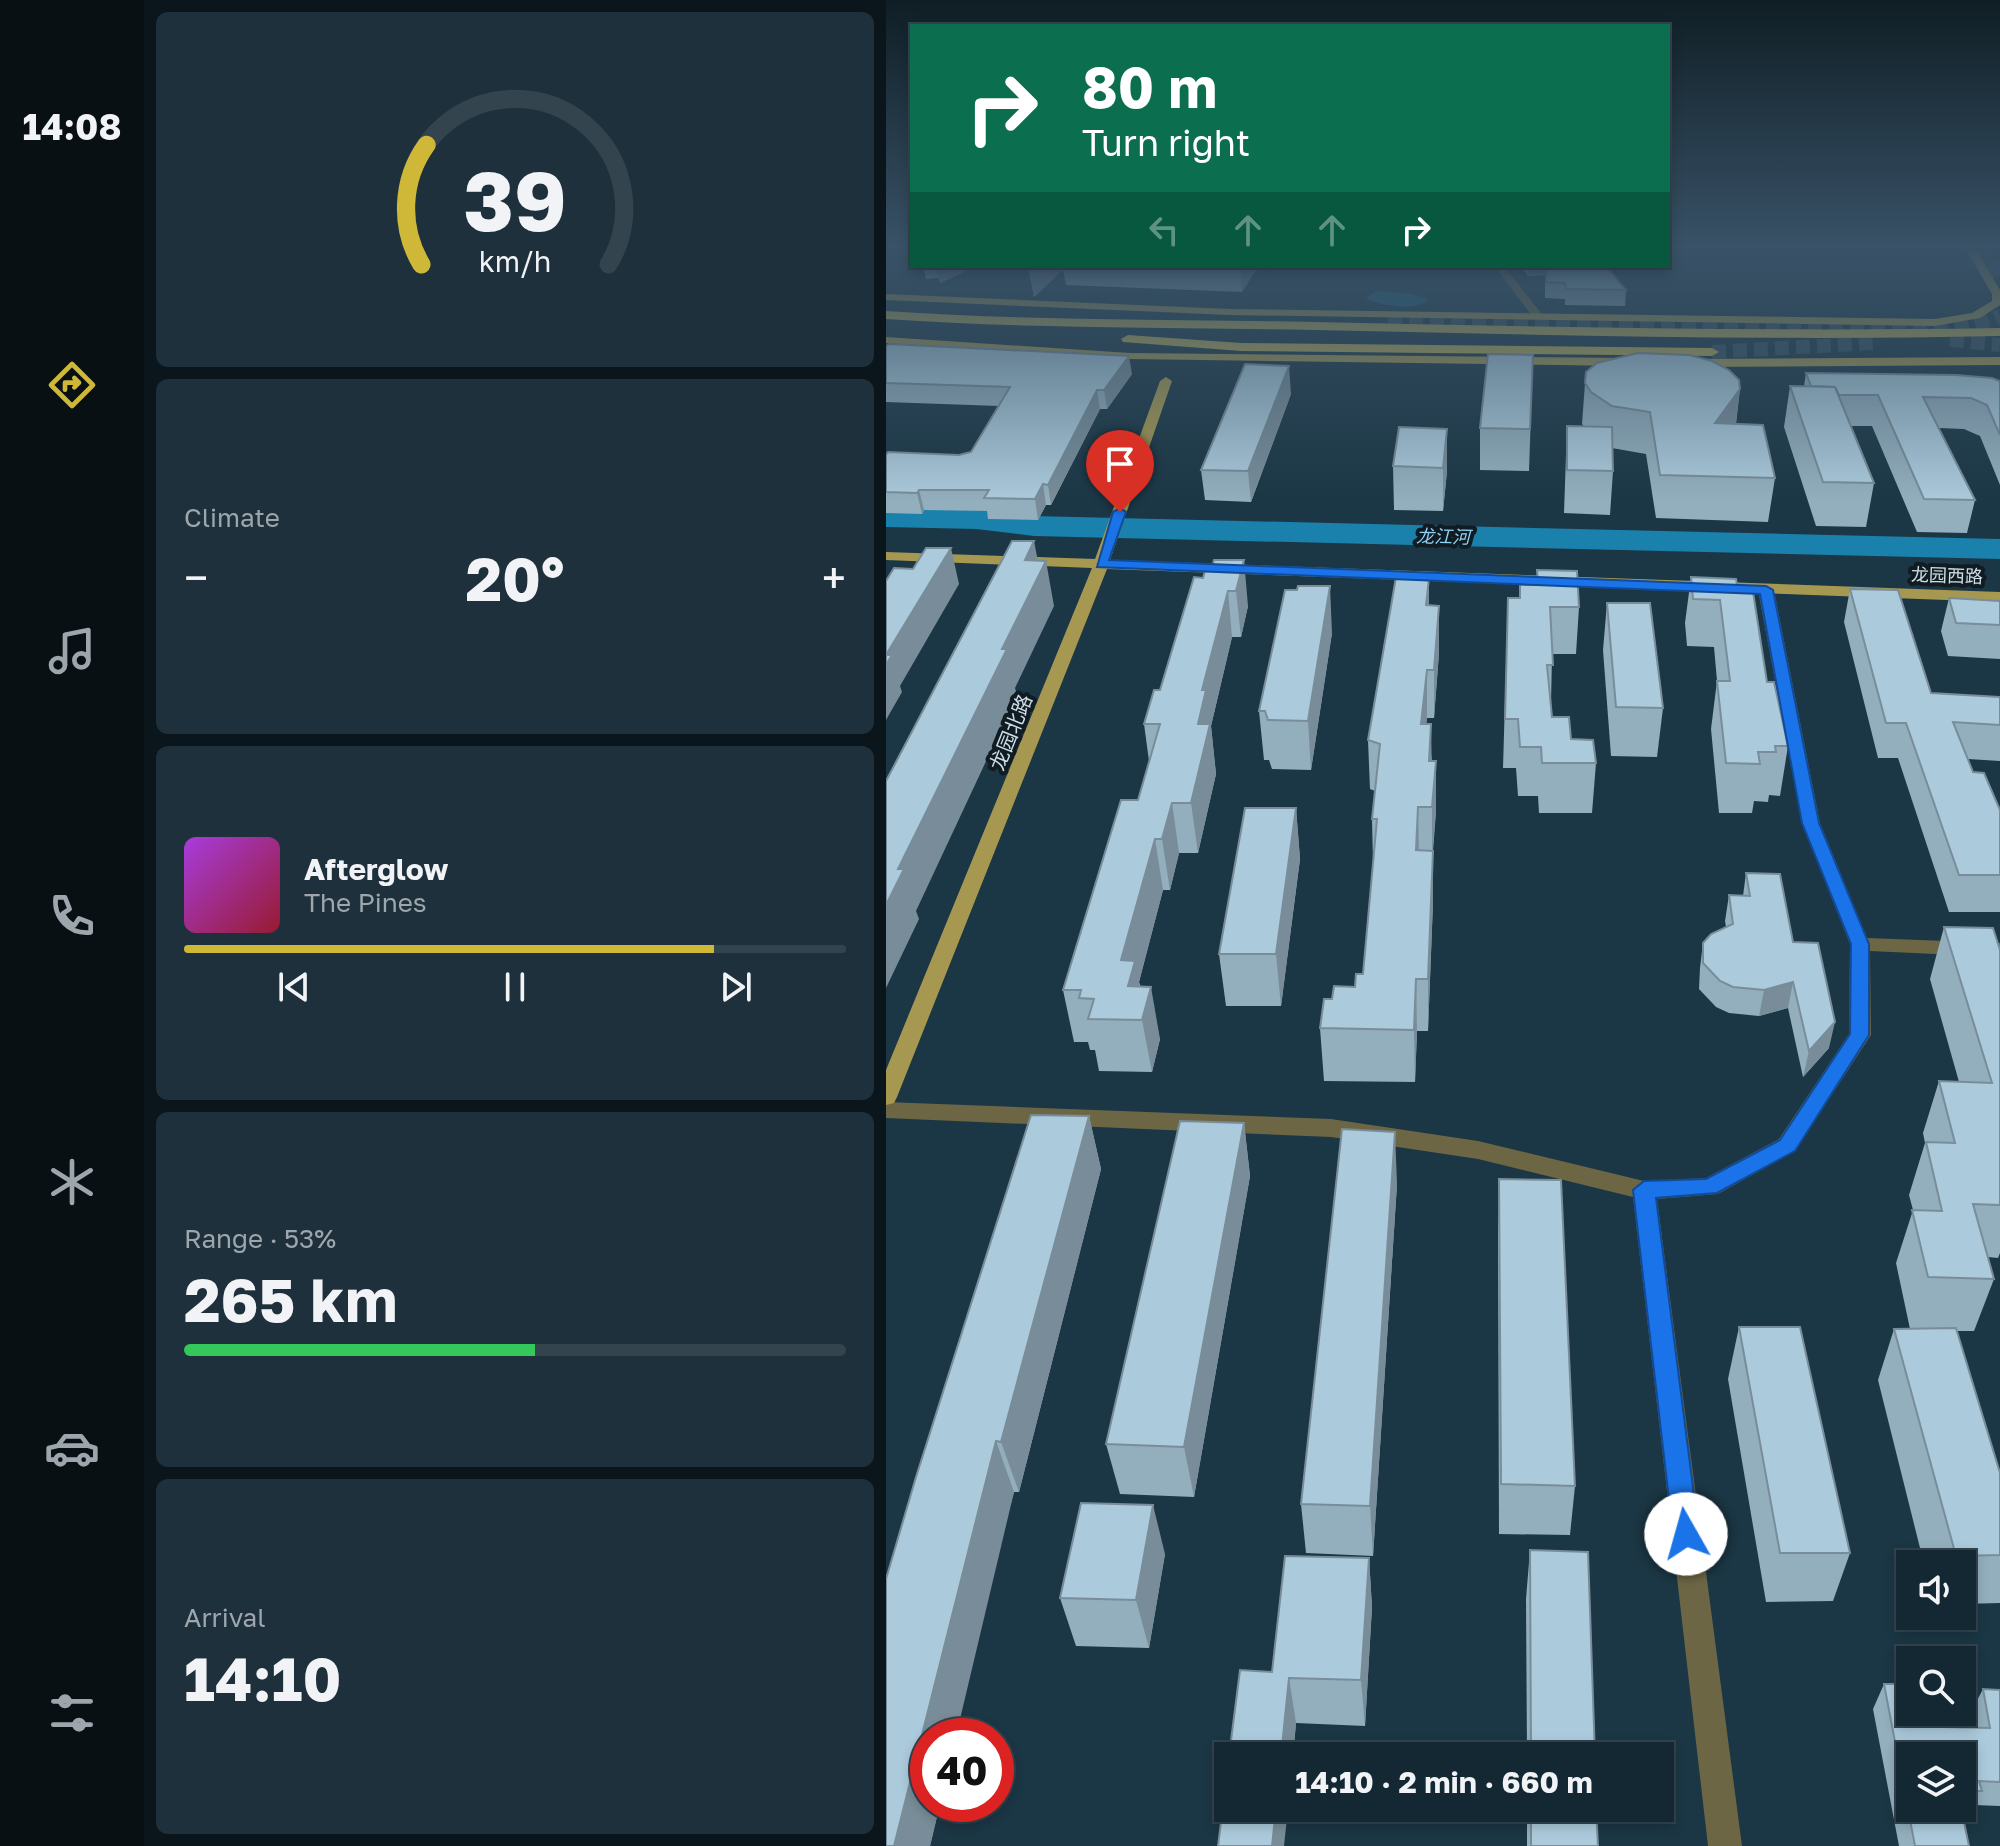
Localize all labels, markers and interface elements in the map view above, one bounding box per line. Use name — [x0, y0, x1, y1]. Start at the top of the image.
text: 80 m — [1082, 53, 1217, 120]
icon: right — [950, 56, 1054, 160]
text: 14:08 — [22, 105, 122, 148]
text: Turn right — [1082, 121, 1250, 164]
text: 39 — [463, 149, 567, 249]
icon: left — [1142, 208, 1186, 252]
icon: ahead — [1226, 208, 1270, 252]
icon: ahead — [1310, 208, 1354, 252]
icon: right — [1394, 208, 1438, 252]
text: km/h — [479, 245, 551, 279]
icon: directions — [44, 357, 100, 413]
pin — [1086, 430, 1154, 512]
icon: arrive — [1098, 442, 1142, 486]
text: Climate — [184, 502, 280, 533]
water label: 龙江河 — [1416, 525, 1473, 548]
text: 20° — [466, 542, 565, 614]
text: − — [184, 551, 208, 604]
text: + — [822, 551, 846, 604]
street label: 龙园西路 — [1911, 563, 1983, 587]
icon: music — [44, 623, 100, 679]
street label: 龙园北路 — [984, 690, 1036, 774]
text: Afterglow — [304, 851, 448, 887]
text: The Pines — [304, 887, 427, 918]
icon: phone — [44, 888, 100, 944]
icon: previous — [272, 965, 316, 1009]
icon: pause — [493, 965, 537, 1009]
icon: next — [714, 965, 758, 1009]
icon: climate — [44, 1154, 100, 1210]
text: Range · 53% — [184, 1223, 336, 1254]
text: 265 km — [184, 1263, 398, 1335]
icon: car — [44, 1420, 100, 1476]
position arrow — [1644, 1492, 1728, 1576]
map controls — [1896, 1550, 1976, 1822]
button: sound — [1896, 1550, 1976, 1630]
text: Arrival — [184, 1602, 265, 1633]
text: 14:10 — [184, 1642, 342, 1714]
button: search — [1896, 1646, 1976, 1726]
icon: filters — [44, 1685, 100, 1741]
speed limit sign: 40 — [910, 1718, 1014, 1822]
button: layers — [1896, 1742, 1976, 1822]
text: 14:10 · 2 min · 660 m — [1295, 1764, 1593, 1800]

